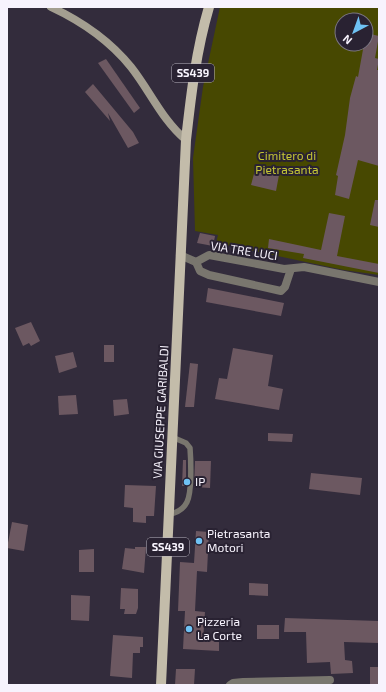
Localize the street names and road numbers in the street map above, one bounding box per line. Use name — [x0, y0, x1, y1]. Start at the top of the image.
road number: SS439 — [172, 64, 214, 82]
street label: VIA TRE LUCI — [210, 238, 279, 262]
street label: VIA GIUSEPPE GARIBALDI — [150, 345, 170, 479]
road number: SS439 — [147, 538, 189, 556]

